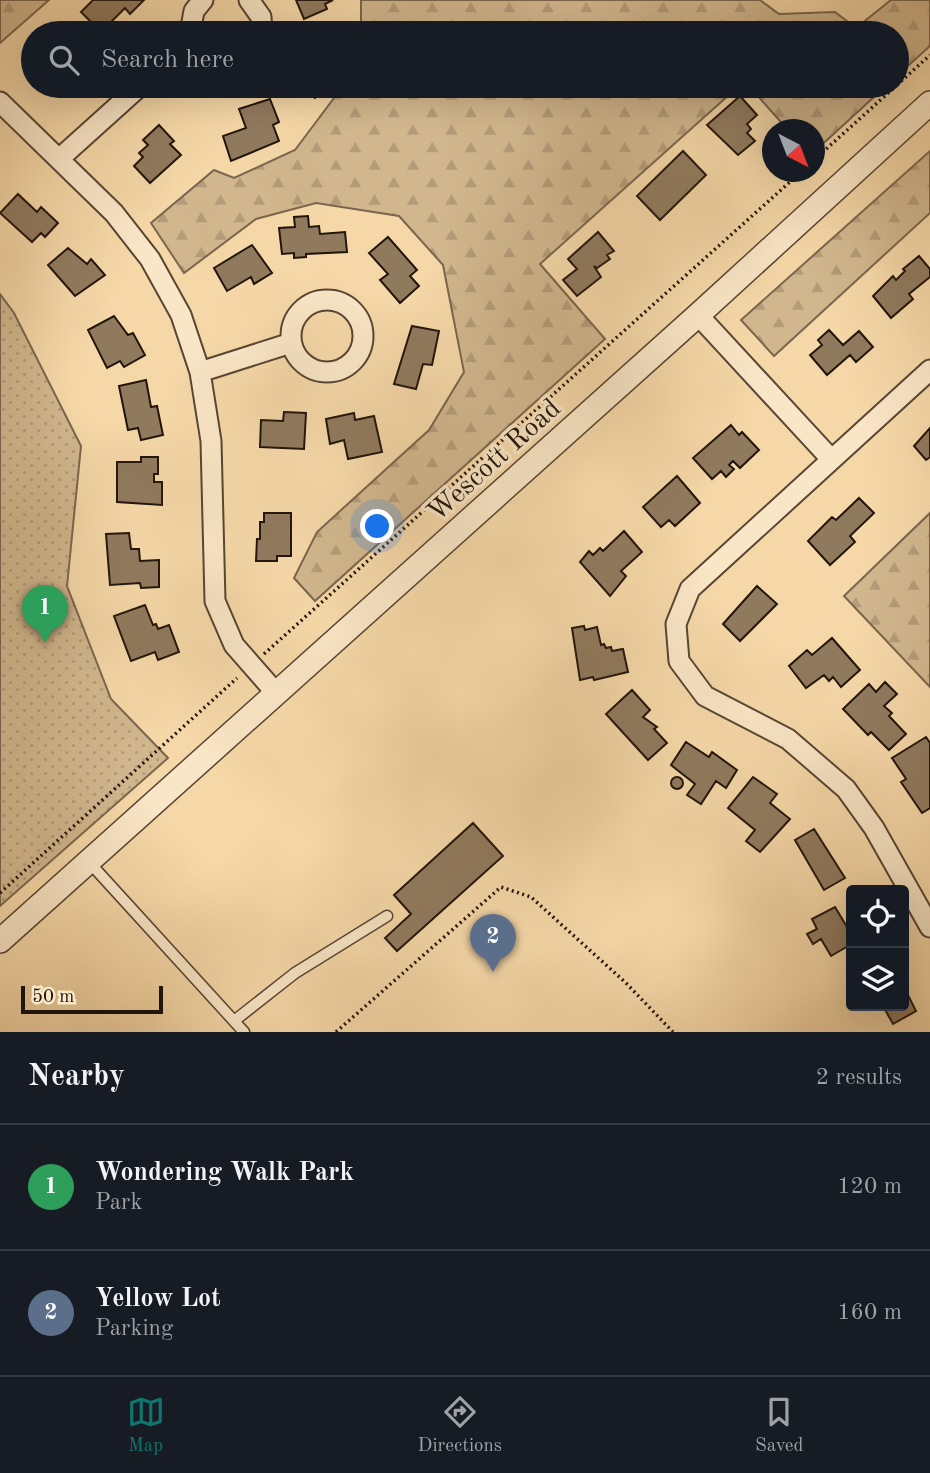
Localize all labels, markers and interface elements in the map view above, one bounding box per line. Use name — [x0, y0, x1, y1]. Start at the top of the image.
search box — [21, 21, 909, 98]
icon: search — [45, 41, 83, 79]
text: Search here — [101, 47, 234, 73]
north arrow — [762, 119, 825, 182]
street label: Wescott Road — [423, 395, 567, 528]
your location — [360, 509, 394, 543]
pin: 1 — [22, 585, 68, 643]
map controls — [846, 885, 909, 1011]
button: locate — [846, 885, 909, 948]
pin: 2 — [470, 914, 516, 972]
button: layers — [846, 948, 909, 1011]
scale bar — [21, 983, 163, 1015]
text: 50 m — [32, 988, 74, 1007]
text: Nearby — [28, 1062, 125, 1092]
text: 2 results — [816, 1066, 902, 1089]
text: Wondering Walk Park — [95, 1160, 354, 1186]
text: 1 — [44, 1175, 58, 1198]
text: 120 m — [837, 1175, 902, 1198]
text: Park — [95, 1191, 142, 1214]
text: Yellow Lot — [95, 1286, 221, 1312]
text: 2 — [44, 1301, 58, 1324]
text: 160 m — [837, 1301, 902, 1324]
text: Parking — [95, 1317, 173, 1340]
tab: Map — [127, 1393, 165, 1458]
tab: Directions — [418, 1393, 502, 1458]
tab: Saved — [755, 1393, 803, 1458]

